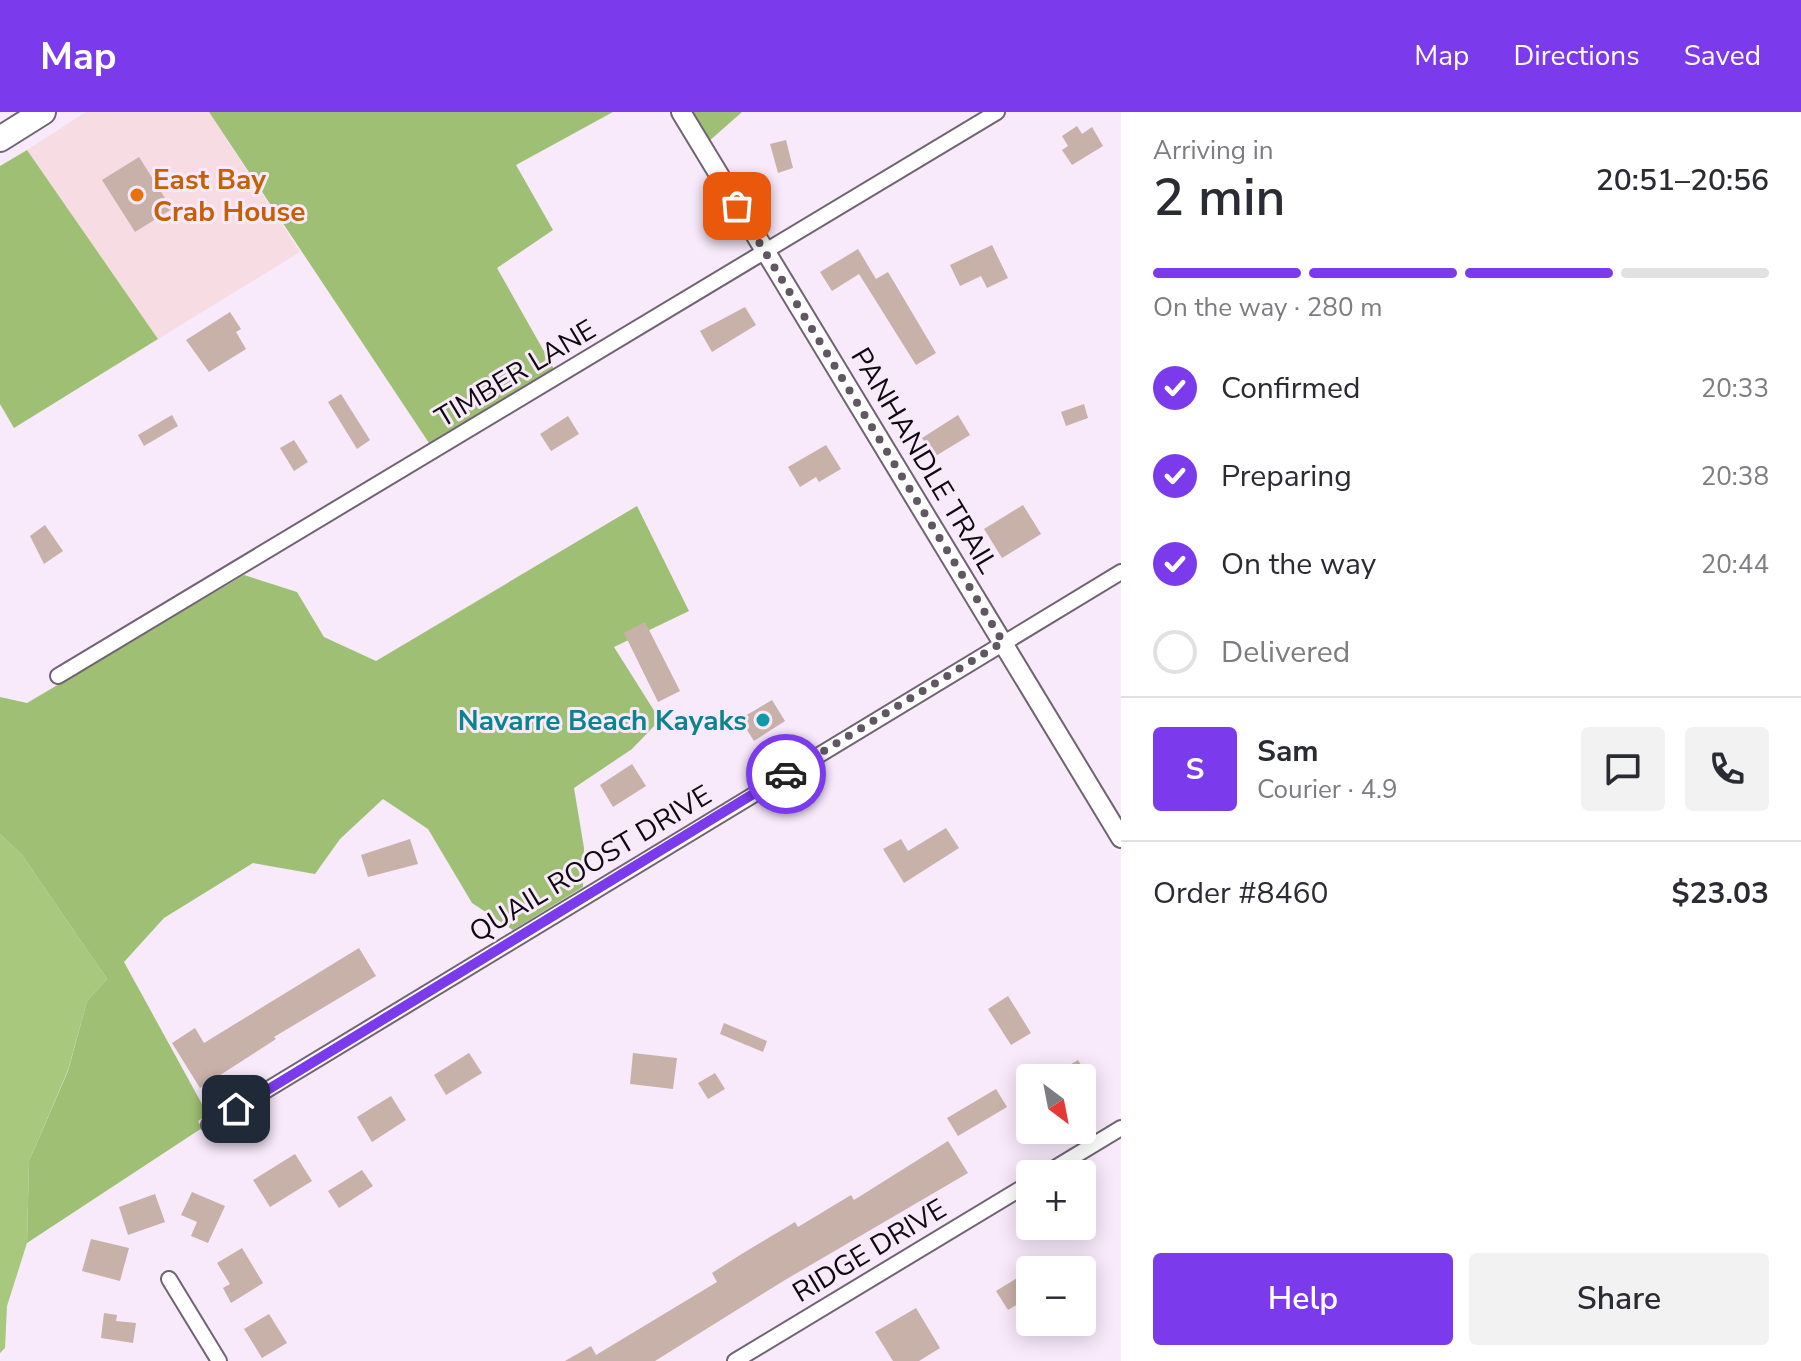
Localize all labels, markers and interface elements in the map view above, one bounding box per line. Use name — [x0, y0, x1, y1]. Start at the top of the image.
text: Map — [40, 31, 117, 82]
text: Map — [1414, 37, 1469, 75]
text: Directions — [1513, 37, 1640, 75]
text: Saved — [1684, 37, 1761, 75]
text: Arriving in — [1153, 133, 1274, 168]
text: 20:51–20:56 — [1596, 160, 1769, 201]
place label: East Bay Crab House — [153, 161, 305, 231]
text: 2 min — [1153, 162, 1286, 233]
pin — [703, 172, 771, 240]
icon: bag — [715, 184, 759, 228]
marker: East Bay Crab House — [128, 186, 146, 204]
text: On the way · 280 m — [1153, 290, 1382, 325]
street label: TIMBER LANE — [428, 311, 603, 437]
street label: PANHANDLE TRAIL — [842, 341, 1007, 580]
icon: check — [1153, 366, 1197, 410]
text: Confirmed — [1221, 368, 1361, 409]
text: 20:33 — [1701, 371, 1769, 406]
icon: check — [1153, 454, 1197, 498]
text: Preparing — [1221, 456, 1352, 497]
text: 20:38 — [1701, 459, 1769, 494]
icon: check — [1153, 542, 1197, 586]
text: On the way — [1221, 544, 1376, 585]
text: 20:44 — [1701, 547, 1769, 582]
text: Delivered — [1221, 632, 1350, 673]
place label: Navarre Beach Kayaks — [458, 702, 747, 740]
marker: Navarre Beach Kayaks — [754, 711, 772, 729]
button: chat — [1581, 727, 1665, 811]
button: phone — [1685, 727, 1769, 811]
text: Sam — [1257, 731, 1319, 772]
courier — [746, 734, 826, 814]
text: S — [1186, 749, 1204, 790]
icon: car — [764, 752, 808, 796]
text: Courier · 4.9 — [1257, 772, 1398, 807]
street label: QUAIL ROOST DRIVE — [462, 776, 719, 951]
text: Order #8460 — [1153, 873, 1328, 914]
text: $23.03 — [1672, 873, 1769, 914]
north arrow — [1016, 1064, 1096, 1144]
map controls — [1016, 1064, 1096, 1336]
pin — [202, 1075, 270, 1143]
icon: home — [214, 1087, 258, 1131]
button: + — [1016, 1160, 1096, 1240]
street label: RIDGE DRIVE — [786, 1190, 953, 1312]
button: Help — [1153, 1253, 1453, 1345]
button: Share — [1469, 1253, 1769, 1345]
button: − — [1016, 1256, 1096, 1336]

